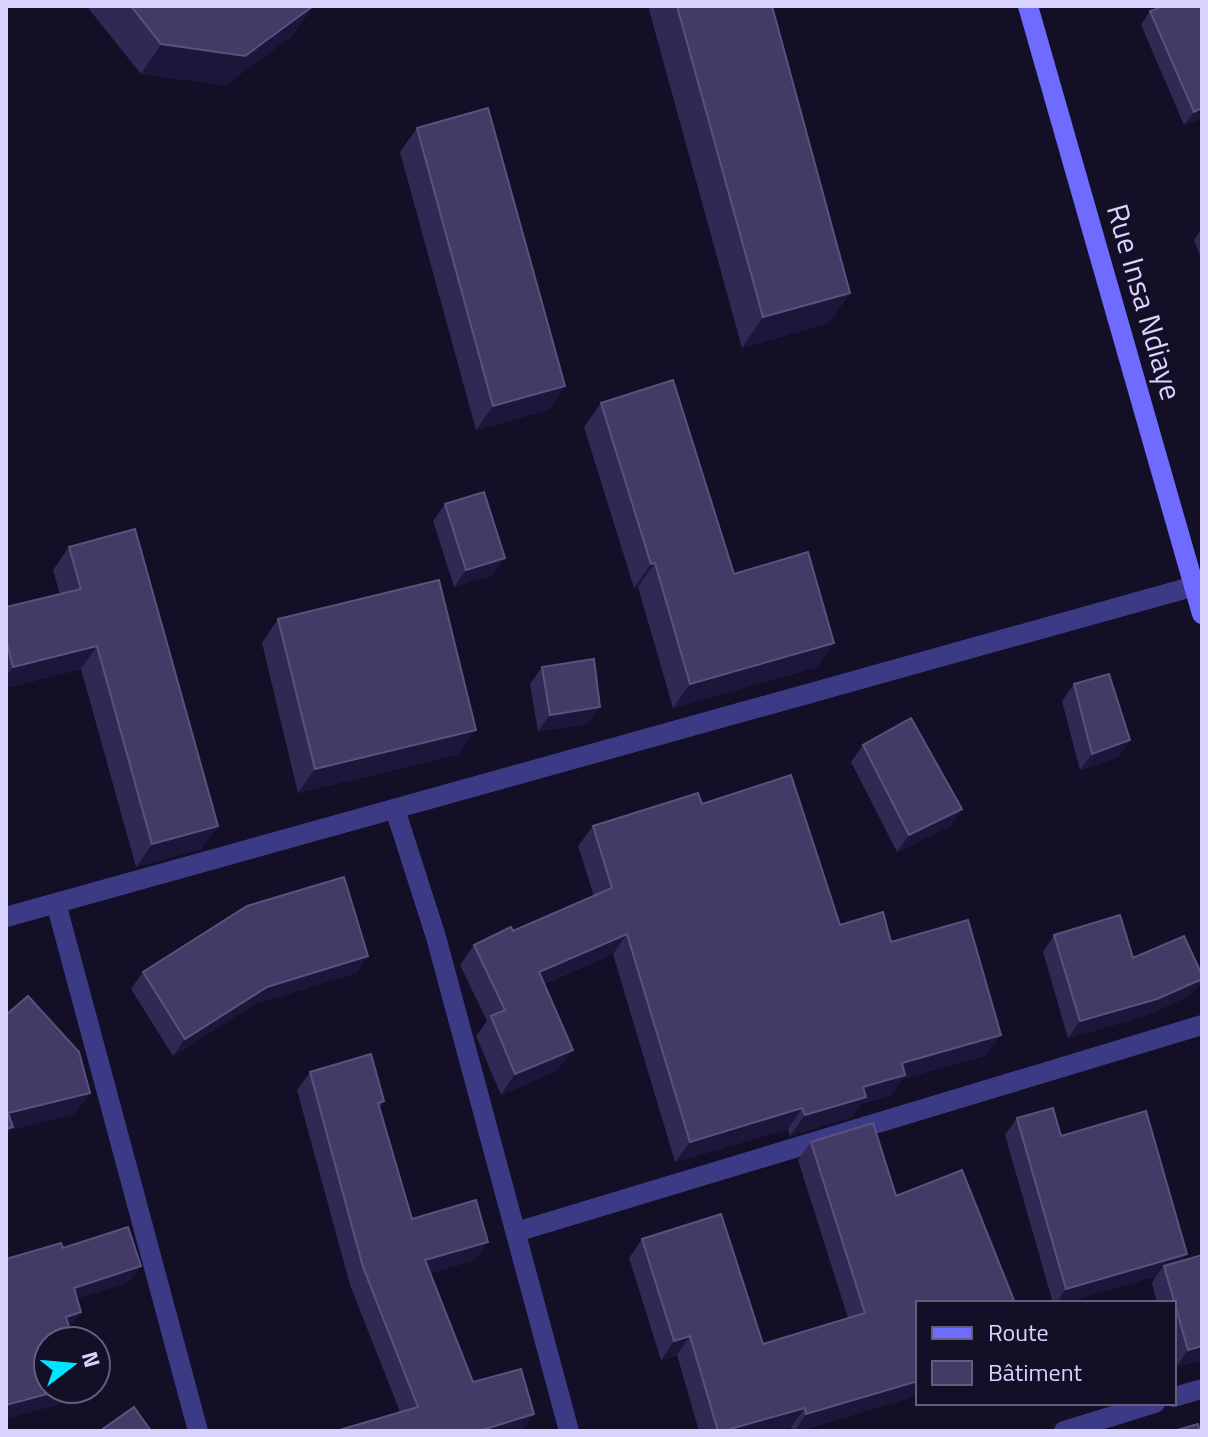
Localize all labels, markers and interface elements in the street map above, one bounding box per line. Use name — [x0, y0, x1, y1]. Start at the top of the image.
street label: Rue Insa Ndiaye — [1095, 198, 1195, 405]
legend — [916, 1301, 1176, 1405]
text: Route — [988, 1314, 1049, 1350]
north arrow — [32, 1325, 112, 1405]
text: N — [73, 1347, 110, 1372]
text: Bâtiment — [988, 1354, 1082, 1390]

